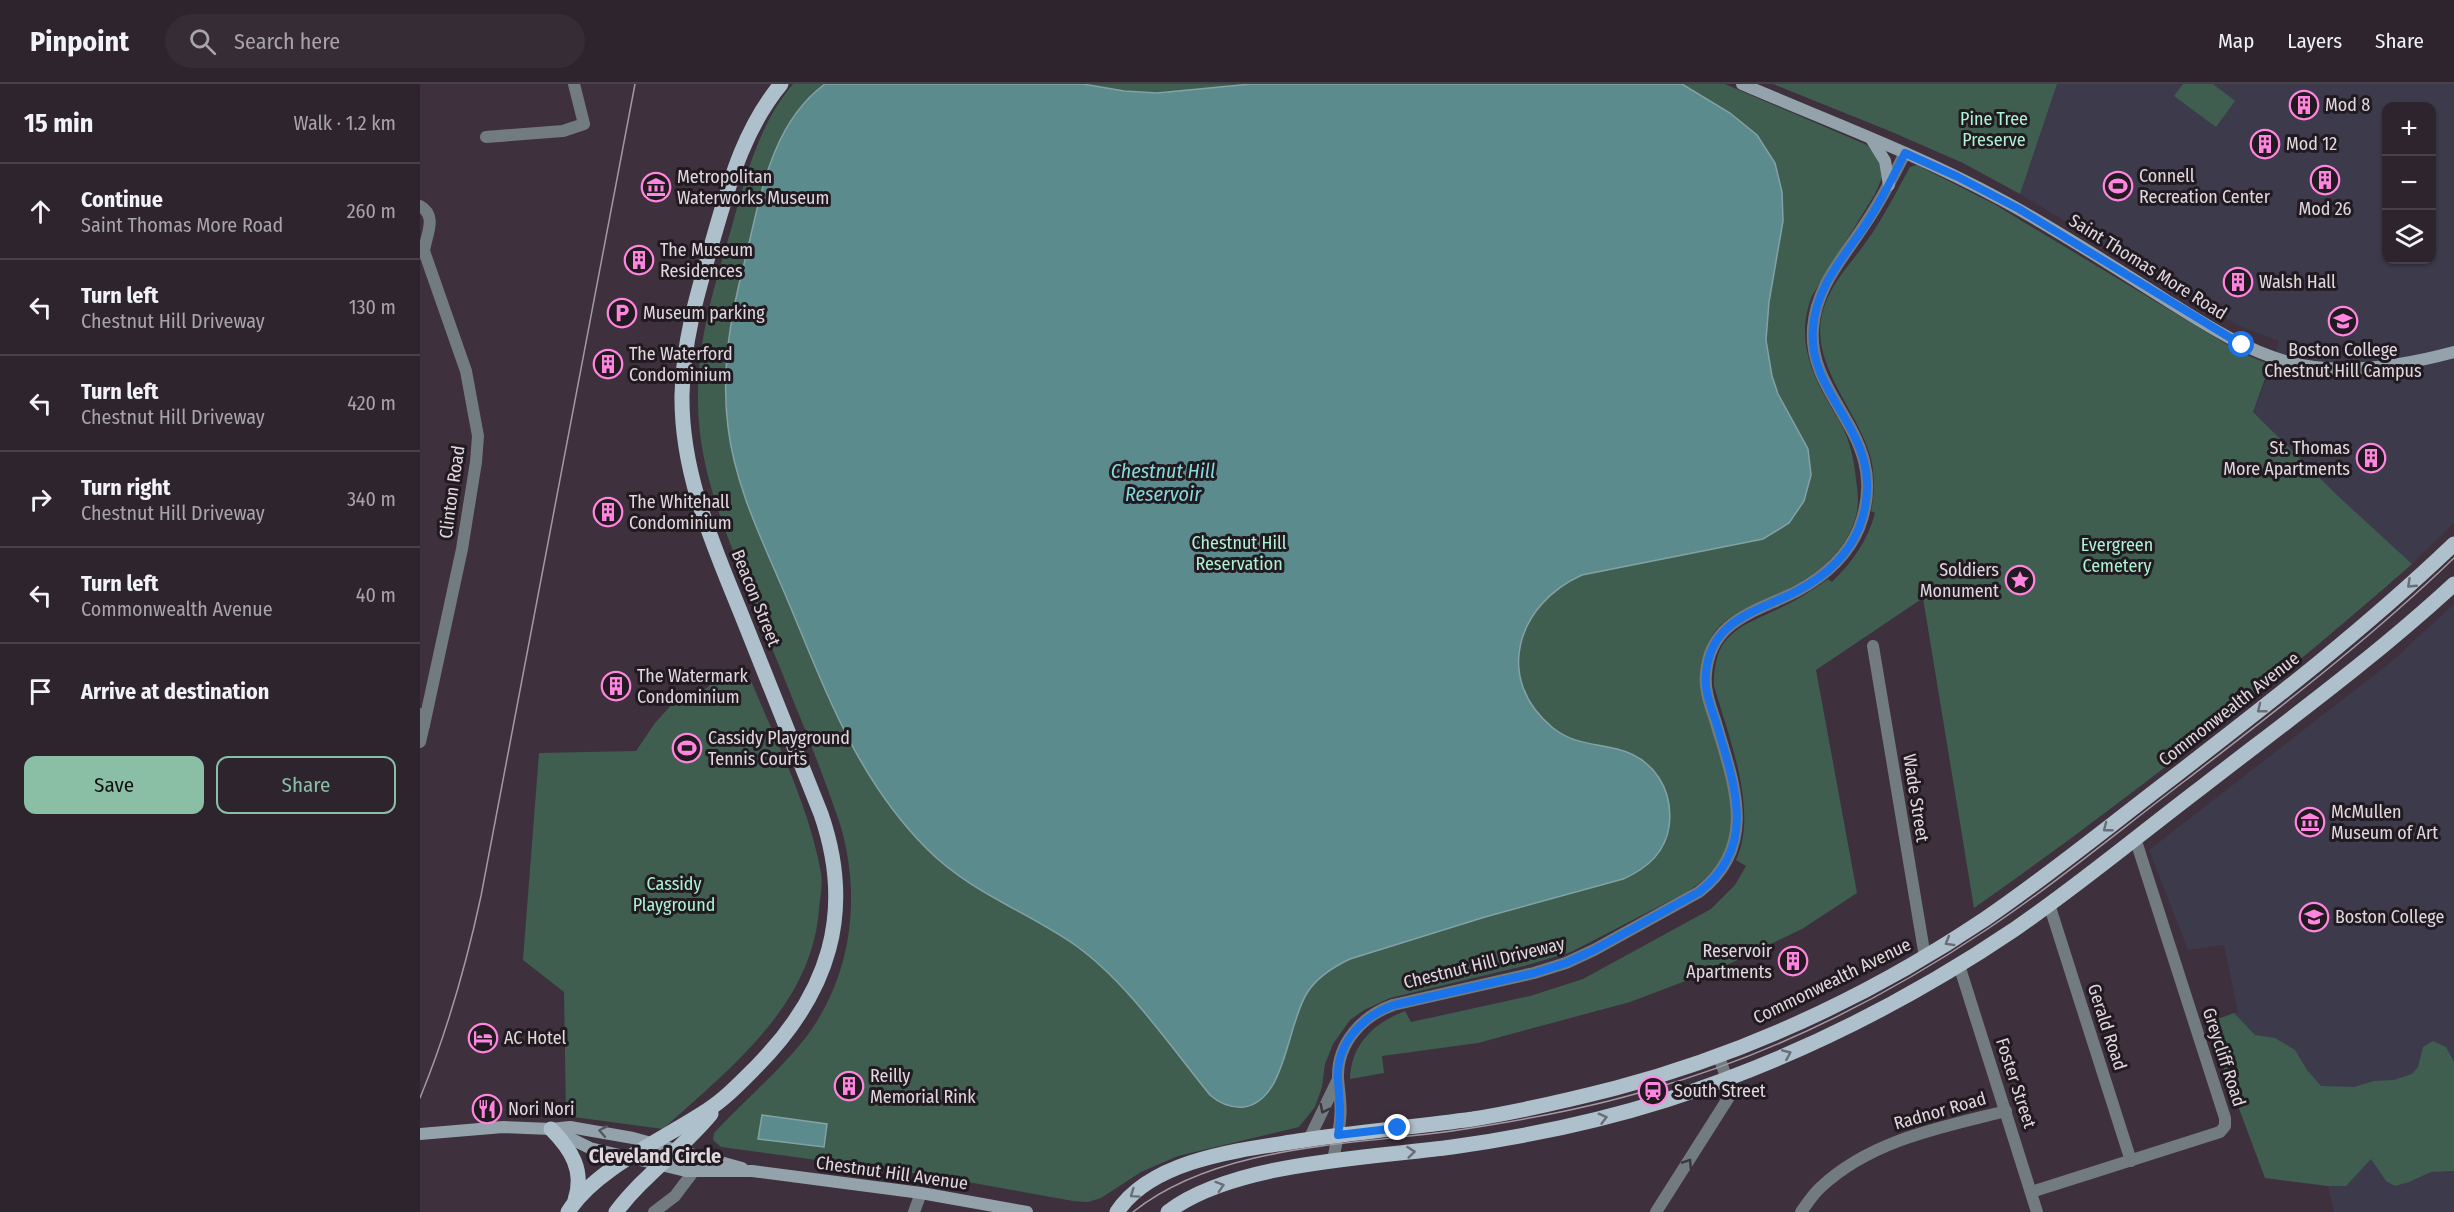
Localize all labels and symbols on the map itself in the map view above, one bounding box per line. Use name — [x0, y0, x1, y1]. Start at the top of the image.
building icon: Mod 8 — [2288, 89, 2320, 121]
place label: Mod 8 — [2325, 94, 2370, 116]
park label: Pine Tree Preserve — [1960, 108, 2028, 151]
building icon: Mod 12 — [2249, 128, 2281, 160]
place label: Mod 12 — [2286, 133, 2337, 155]
building icon: Mod 26 — [2309, 164, 2341, 196]
place label: Connell Recreation Center — [2139, 165, 2271, 208]
place label: Metropolitan Waterworks Museum — [677, 166, 829, 209]
sports icon: Connell Recreation Center — [2102, 170, 2134, 202]
museum icon: Metropolitan Waterworks Museum — [640, 171, 672, 203]
place label: Mod 26 — [2298, 198, 2352, 220]
street label: Saint Thomas More Road — [2065, 209, 2231, 325]
place label: The Museum Residences — [660, 239, 753, 282]
building icon: The Museum Residences — [623, 244, 655, 276]
building icon: Walsh Hall — [2222, 266, 2254, 298]
place label: Walsh Hall — [2259, 271, 2336, 293]
parking icon: Museum parking — [606, 297, 638, 329]
place label: Museum parking — [643, 302, 765, 324]
school or university icon: Boston College Chestnut Hill Campus — [2327, 305, 2359, 337]
route start — [2228, 331, 2254, 357]
place label: Boston College Chestnut Hill Campus — [2264, 339, 2422, 382]
place label: The Waterford Condominium — [629, 343, 733, 386]
building icon: The Waterford Condominium — [592, 348, 624, 380]
place label: St. Thomas More Apartments — [2223, 437, 2350, 480]
building icon: St. Thomas More Apartments — [2355, 442, 2387, 474]
street label: Clinton Road — [435, 444, 469, 540]
water label: Chestnut Hill Reservoir — [1111, 459, 1215, 506]
place label: The Whitehall Condominium — [629, 491, 732, 534]
building icon: The Whitehall Condominium — [592, 496, 624, 528]
park label: Chestnut Hill Reservation — [1192, 532, 1287, 575]
park label: Evergreen Cemetery — [2081, 534, 2153, 577]
street label: Beacon Street — [727, 546, 785, 650]
place label: Soldiers Monument — [1920, 559, 1999, 602]
place icon: Soldiers Monument — [2004, 564, 2036, 596]
one-way arrow — [2408, 577, 2419, 588]
street label: Commonwealth Avenue — [2154, 647, 2304, 771]
place label: The Watermark Condominium — [637, 665, 748, 708]
building icon: The Watermark Condominium — [600, 670, 632, 702]
one-way arrow — [2257, 701, 2268, 712]
place label: Cassidy Playground Tennis Courts — [708, 727, 850, 770]
sports icon: Cassidy Playground Tennis Courts — [671, 732, 703, 764]
street label: Wade Street — [1898, 752, 1934, 844]
place label: McMullen Museum of Art — [2331, 801, 2438, 844]
museum icon: McMullen Museum of Art — [2294, 806, 2326, 838]
one-way arrow — [2103, 820, 2114, 831]
park label: Cassidy Playground — [633, 873, 715, 916]
school or university icon: Boston College — [2298, 901, 2330, 933]
place label: Boston College — [2335, 906, 2445, 928]
street label: Chestnut Hill Driveway — [1401, 932, 1567, 994]
street label: Commonwealth Avenue — [1750, 933, 1914, 1029]
one-way arrow — [1945, 934, 1955, 946]
place label: Reservoir Apartments — [1686, 940, 1773, 983]
building icon: Reservoir Apartments — [1777, 945, 1809, 977]
street label: Gerald Road — [2083, 981, 2131, 1073]
street label: Greycliff Road — [2198, 1005, 2250, 1109]
hotel icon: AC Hotel — [467, 1022, 499, 1054]
place label: AC Hotel — [504, 1027, 567, 1049]
street label: Foster Street — [1991, 1035, 2041, 1131]
one-way arrow — [1781, 1050, 1792, 1062]
place label: Reilly Memorial Rink — [870, 1065, 976, 1108]
building icon: Reilly Memorial Rink — [833, 1070, 865, 1102]
station icon: South Street — [1637, 1075, 1669, 1107]
place label: South Street — [1674, 1080, 1766, 1102]
street label: Radnor Road — [1891, 1087, 1989, 1135]
restaurant icon: Nori Nori — [471, 1093, 503, 1125]
place label: Nori Nori — [508, 1098, 575, 1120]
one-way arrow — [1320, 1103, 1332, 1114]
one-way arrow — [1598, 1112, 1608, 1125]
route end — [1384, 1114, 1410, 1140]
one-way arrow — [598, 1125, 608, 1138]
district label: Cleveland Circle — [589, 1144, 721, 1168]
one-way arrow — [1407, 1146, 1416, 1159]
street label: Chestnut Hill Avenue — [815, 1151, 969, 1195]
one-way arrow — [1681, 1159, 1692, 1170]
one-way arrow — [1214, 1180, 1225, 1193]
one-way arrow — [1129, 1187, 1140, 1198]

